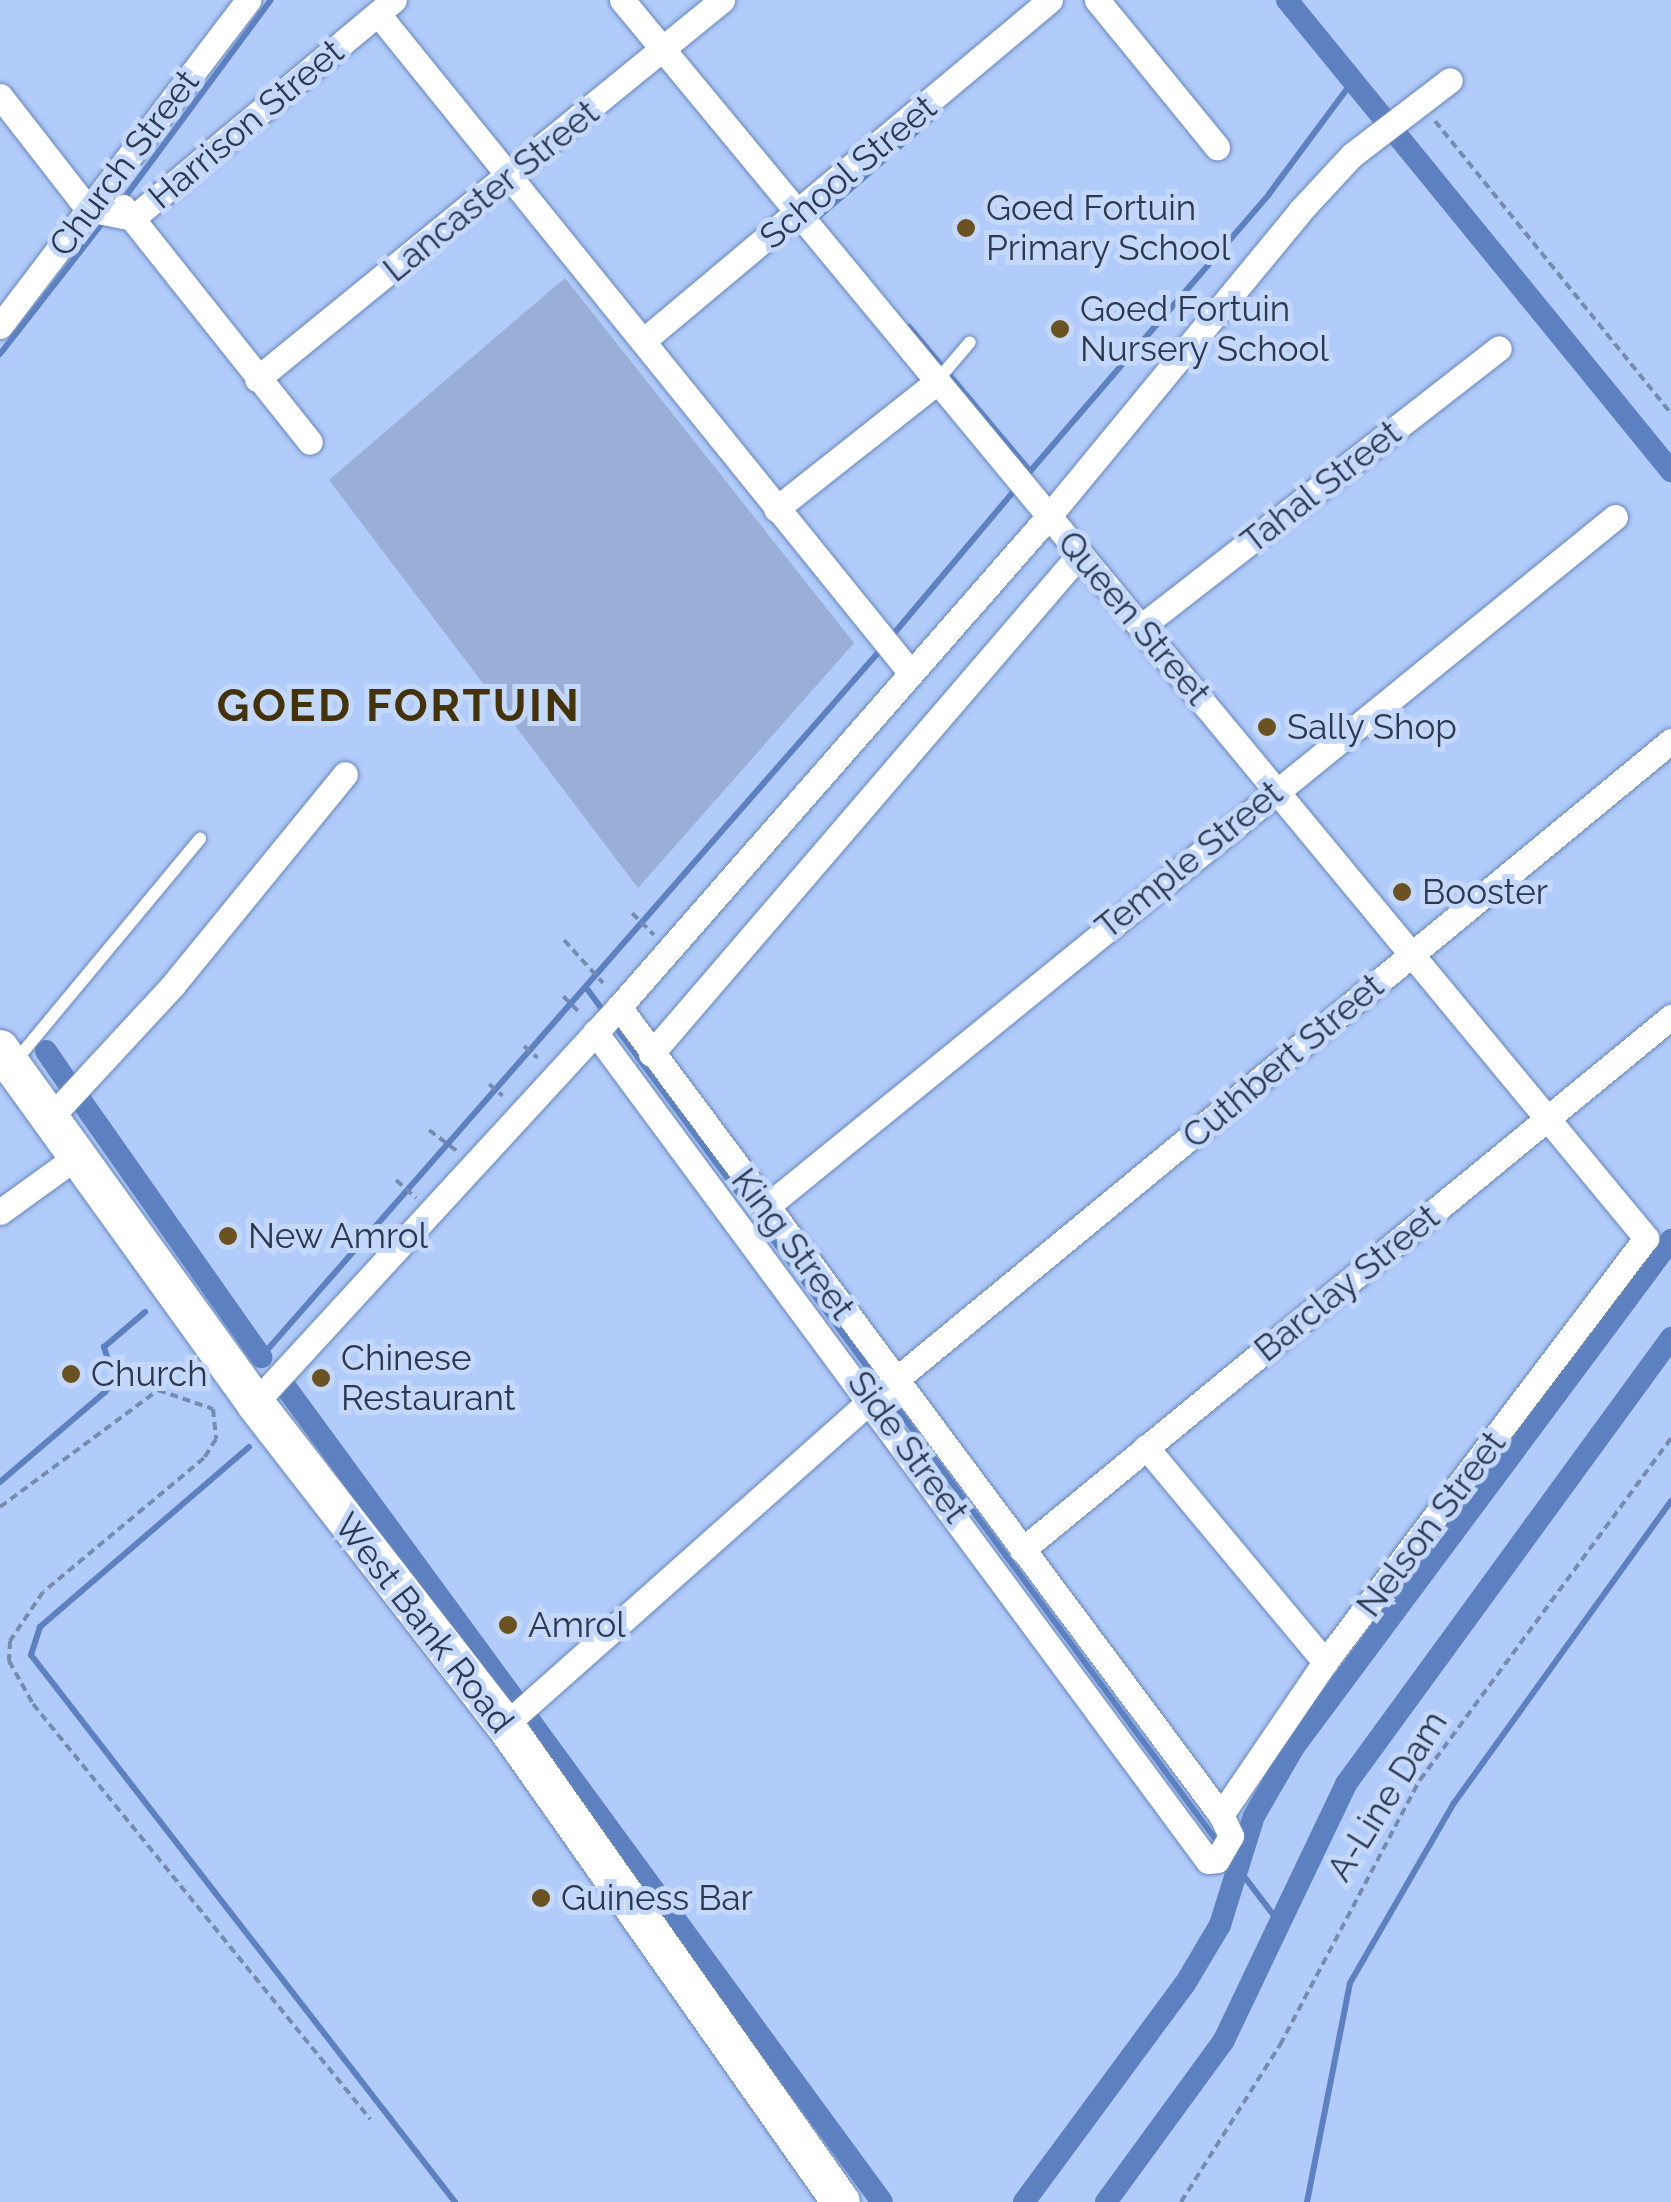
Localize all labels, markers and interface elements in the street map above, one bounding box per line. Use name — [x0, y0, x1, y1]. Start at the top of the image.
street label: Harrison Street — [140, 30, 352, 218]
street label: Church Street — [40, 62, 208, 264]
street label: School Street — [751, 86, 945, 258]
street label: Lancaster Street — [375, 91, 607, 291]
place label: Goed Fortuin Primary School — [986, 187, 1231, 269]
marker: Goed Fortuin Primary School — [955, 217, 977, 239]
place label: Goed Fortuin Nursery School — [1080, 288, 1330, 370]
marker: Goed Fortuin Nursery School — [1049, 318, 1071, 340]
street label: Tahal Street — [1233, 411, 1409, 563]
street label: Queen Street — [1049, 522, 1219, 714]
district label: GOED FORTUIN — [217, 679, 581, 733]
place label: Sally Shop — [1287, 706, 1458, 748]
marker: Sally Shop — [1256, 716, 1278, 738]
street label: Temple Street — [1087, 772, 1291, 948]
place label: Booster — [1422, 871, 1548, 913]
marker: Booster — [1391, 881, 1413, 903]
street label: Cuthbert Street — [1174, 965, 1392, 1157]
street label: King Street — [723, 1160, 863, 1328]
street label: Barclay Street — [1246, 1195, 1448, 1371]
place label: New Amrol — [248, 1215, 430, 1257]
marker: New Amrol — [217, 1225, 239, 1247]
place label: Chinese Restaurant — [341, 1337, 516, 1419]
place label: Church — [91, 1353, 208, 1395]
marker: Church — [60, 1363, 82, 1385]
street label: Side Street — [839, 1363, 977, 1531]
marker: Chinese Restaurant — [310, 1367, 332, 1389]
street label: Nelson Street — [1348, 1423, 1514, 1625]
street label: West Bank Road — [325, 1505, 523, 1741]
place label: Amrol — [528, 1604, 626, 1646]
marker: Amrol — [497, 1614, 519, 1636]
street label: A-Line Dam — [1318, 1703, 1456, 1889]
place label: Guiness Bar — [561, 1877, 753, 1919]
marker: Guiness Bar — [530, 1887, 552, 1909]

